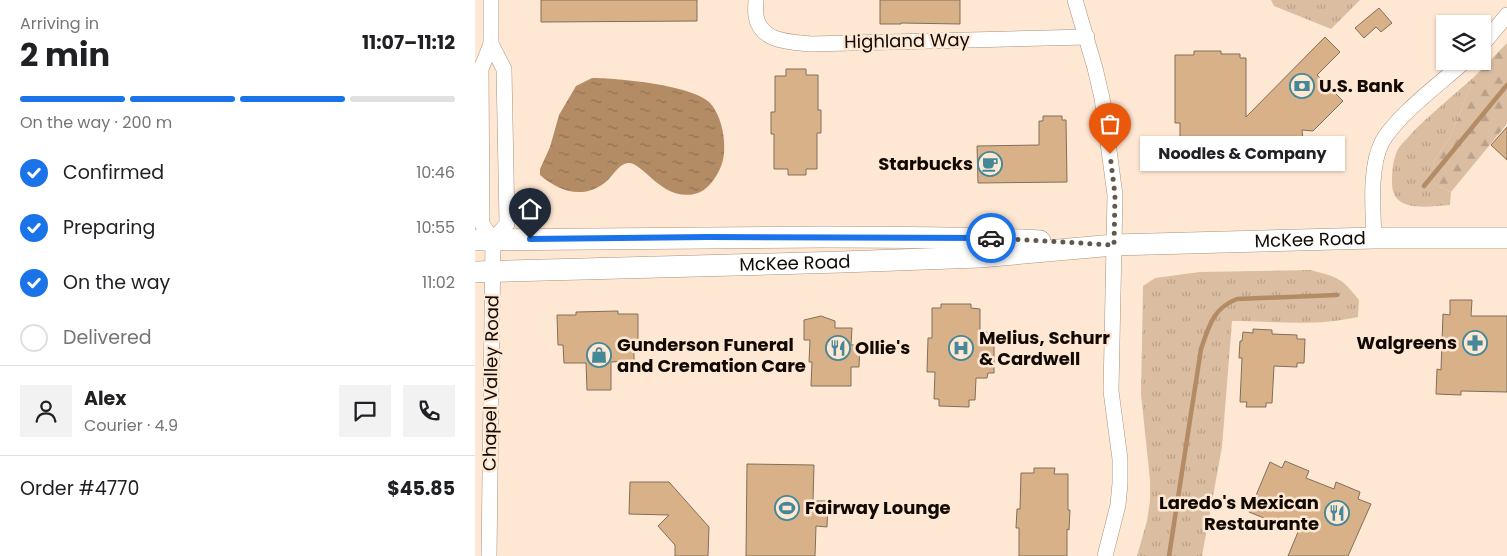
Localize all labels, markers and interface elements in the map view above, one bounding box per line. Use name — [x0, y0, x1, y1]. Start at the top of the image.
text: Arriving in — [20, 12, 99, 35]
map controls — [1436, 15, 1491, 70]
button: layers — [1436, 15, 1491, 70]
street label: Highland Way — [844, 27, 970, 54]
text: 11:07–11:12 — [362, 29, 455, 56]
text: 2 min — [20, 32, 110, 77]
bank icon: U.S. Bank — [1289, 73, 1315, 99]
place label: U.S. Bank — [1319, 73, 1405, 98]
pin — [1089, 103, 1131, 154]
icon: bag — [1096, 110, 1124, 138]
text: On the way · 200 m — [20, 111, 172, 134]
callout: Noodles & Company — [1140, 136, 1345, 172]
text: Noodles & Company — [1158, 142, 1327, 165]
place label: Starbucks — [878, 151, 973, 176]
cafe icon: Starbucks — [977, 151, 1003, 177]
icon: check — [20, 159, 48, 187]
text: Confirmed — [63, 159, 164, 186]
text: 10:46 — [416, 161, 455, 184]
pin — [509, 188, 551, 239]
icon: home — [516, 195, 544, 223]
courier — [966, 213, 1016, 263]
icon: check — [20, 214, 48, 242]
text: Preparing — [63, 214, 155, 241]
text: 10:55 — [416, 216, 455, 239]
icon: car — [977, 224, 1005, 252]
street label: McKee Road — [1254, 225, 1366, 253]
street label: McKee Road — [739, 249, 851, 277]
icon: check — [20, 269, 48, 297]
text: On the way — [63, 269, 170, 296]
text: 11:02 — [422, 271, 455, 294]
street label: Chapel Valley Road — [476, 295, 505, 471]
text: Delivered — [63, 324, 152, 351]
place label: Melius, Schurr & Cardwell — [979, 325, 1110, 371]
place label: Walgreens — [1356, 330, 1457, 355]
pharmacy icon: Walgreens — [1462, 330, 1488, 356]
place label: Gunderson Funeral and Cremation Care — [617, 332, 806, 378]
restaurant icon: Ollie's — [825, 335, 851, 361]
place label: Ollie's — [855, 335, 910, 360]
hospital icon: Melius, Schurr & Cardwell — [948, 335, 974, 361]
shop icon: Gunderson Funeral and Cremation Care — [586, 342, 612, 368]
button: person — [20, 385, 72, 437]
text: Alex — [84, 385, 126, 412]
button: chat — [339, 385, 391, 437]
button: phone — [403, 385, 455, 437]
text: Courier · 4.9 — [84, 414, 178, 437]
text: Order #4770 — [20, 475, 139, 502]
text: $45.85 — [387, 475, 455, 502]
place label: Laredo's Mexican Restaurante — [1159, 490, 1319, 536]
sports icon: Fairway Lounge — [774, 495, 800, 521]
place label: Fairway Lounge — [805, 495, 951, 520]
restaurant icon: Laredo's Mexican Restaurante — [1324, 500, 1350, 526]

